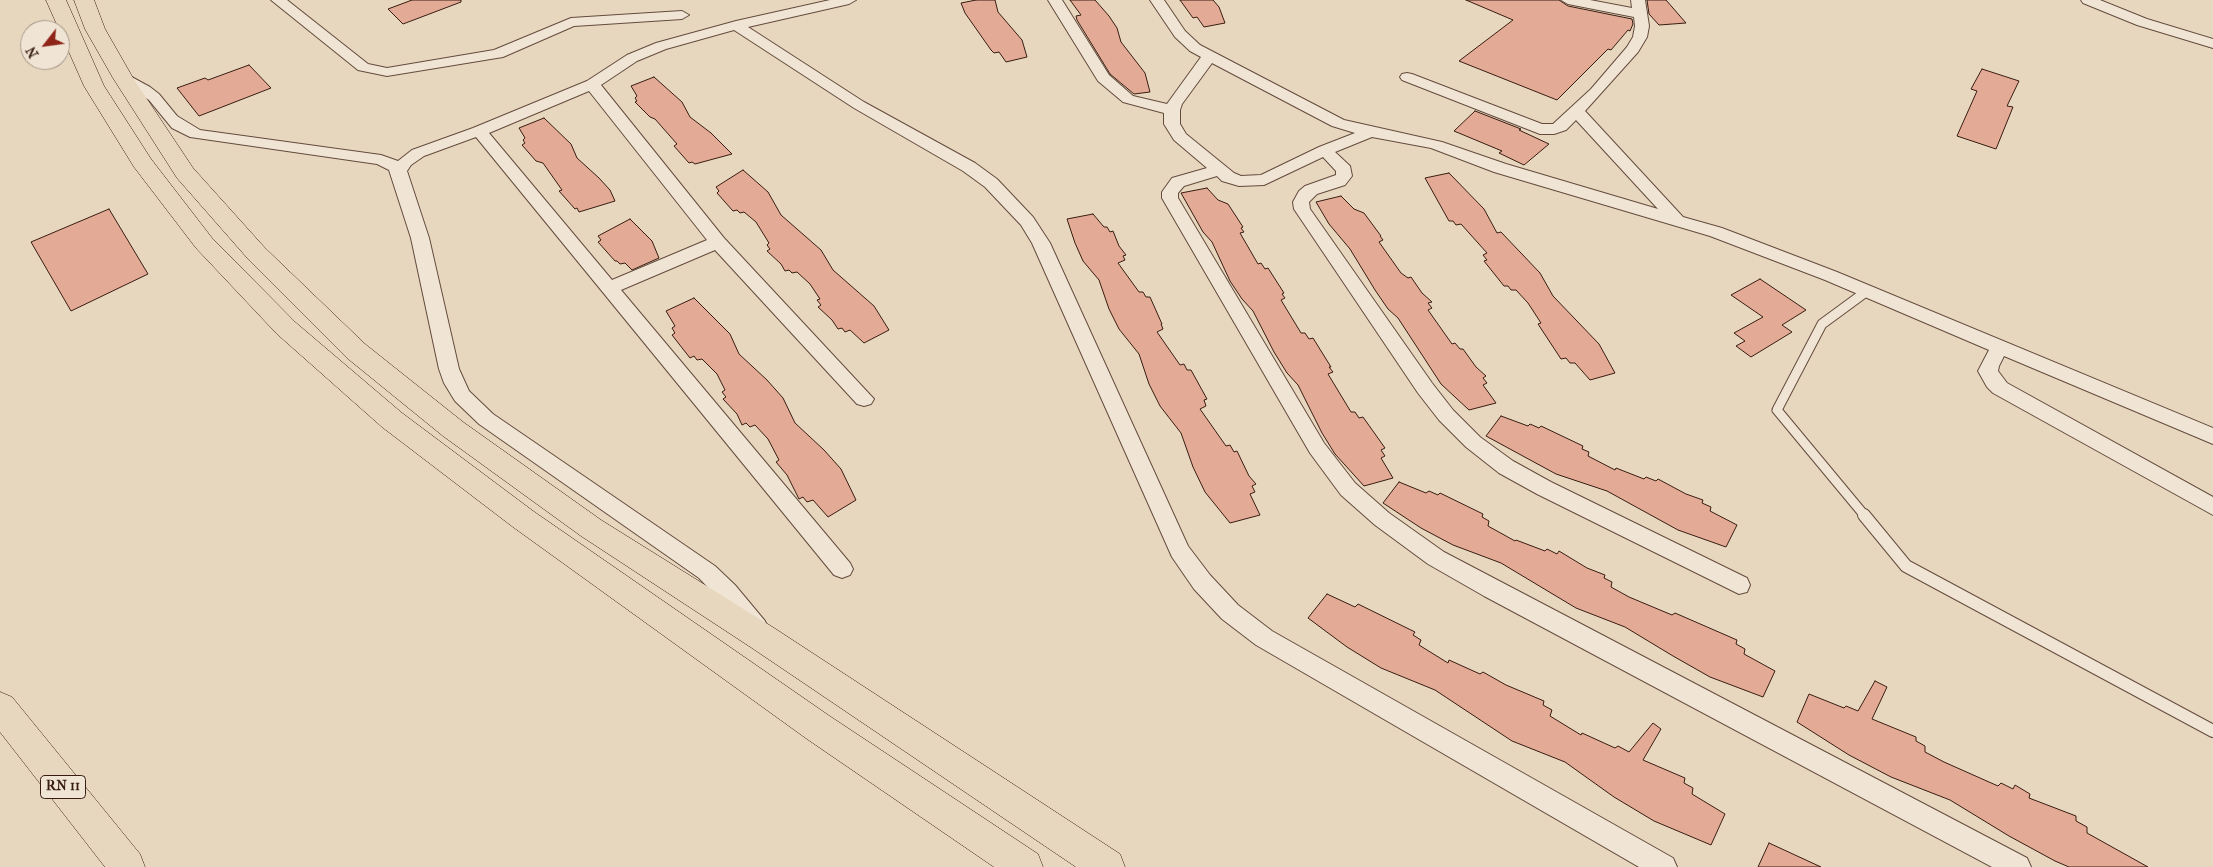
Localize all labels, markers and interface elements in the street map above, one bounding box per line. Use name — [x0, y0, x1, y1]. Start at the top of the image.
north arrow — [20, 20, 70, 70]
text: N — [22, 43, 42, 61]
road number: RN 11 — [40, 776, 86, 799]

